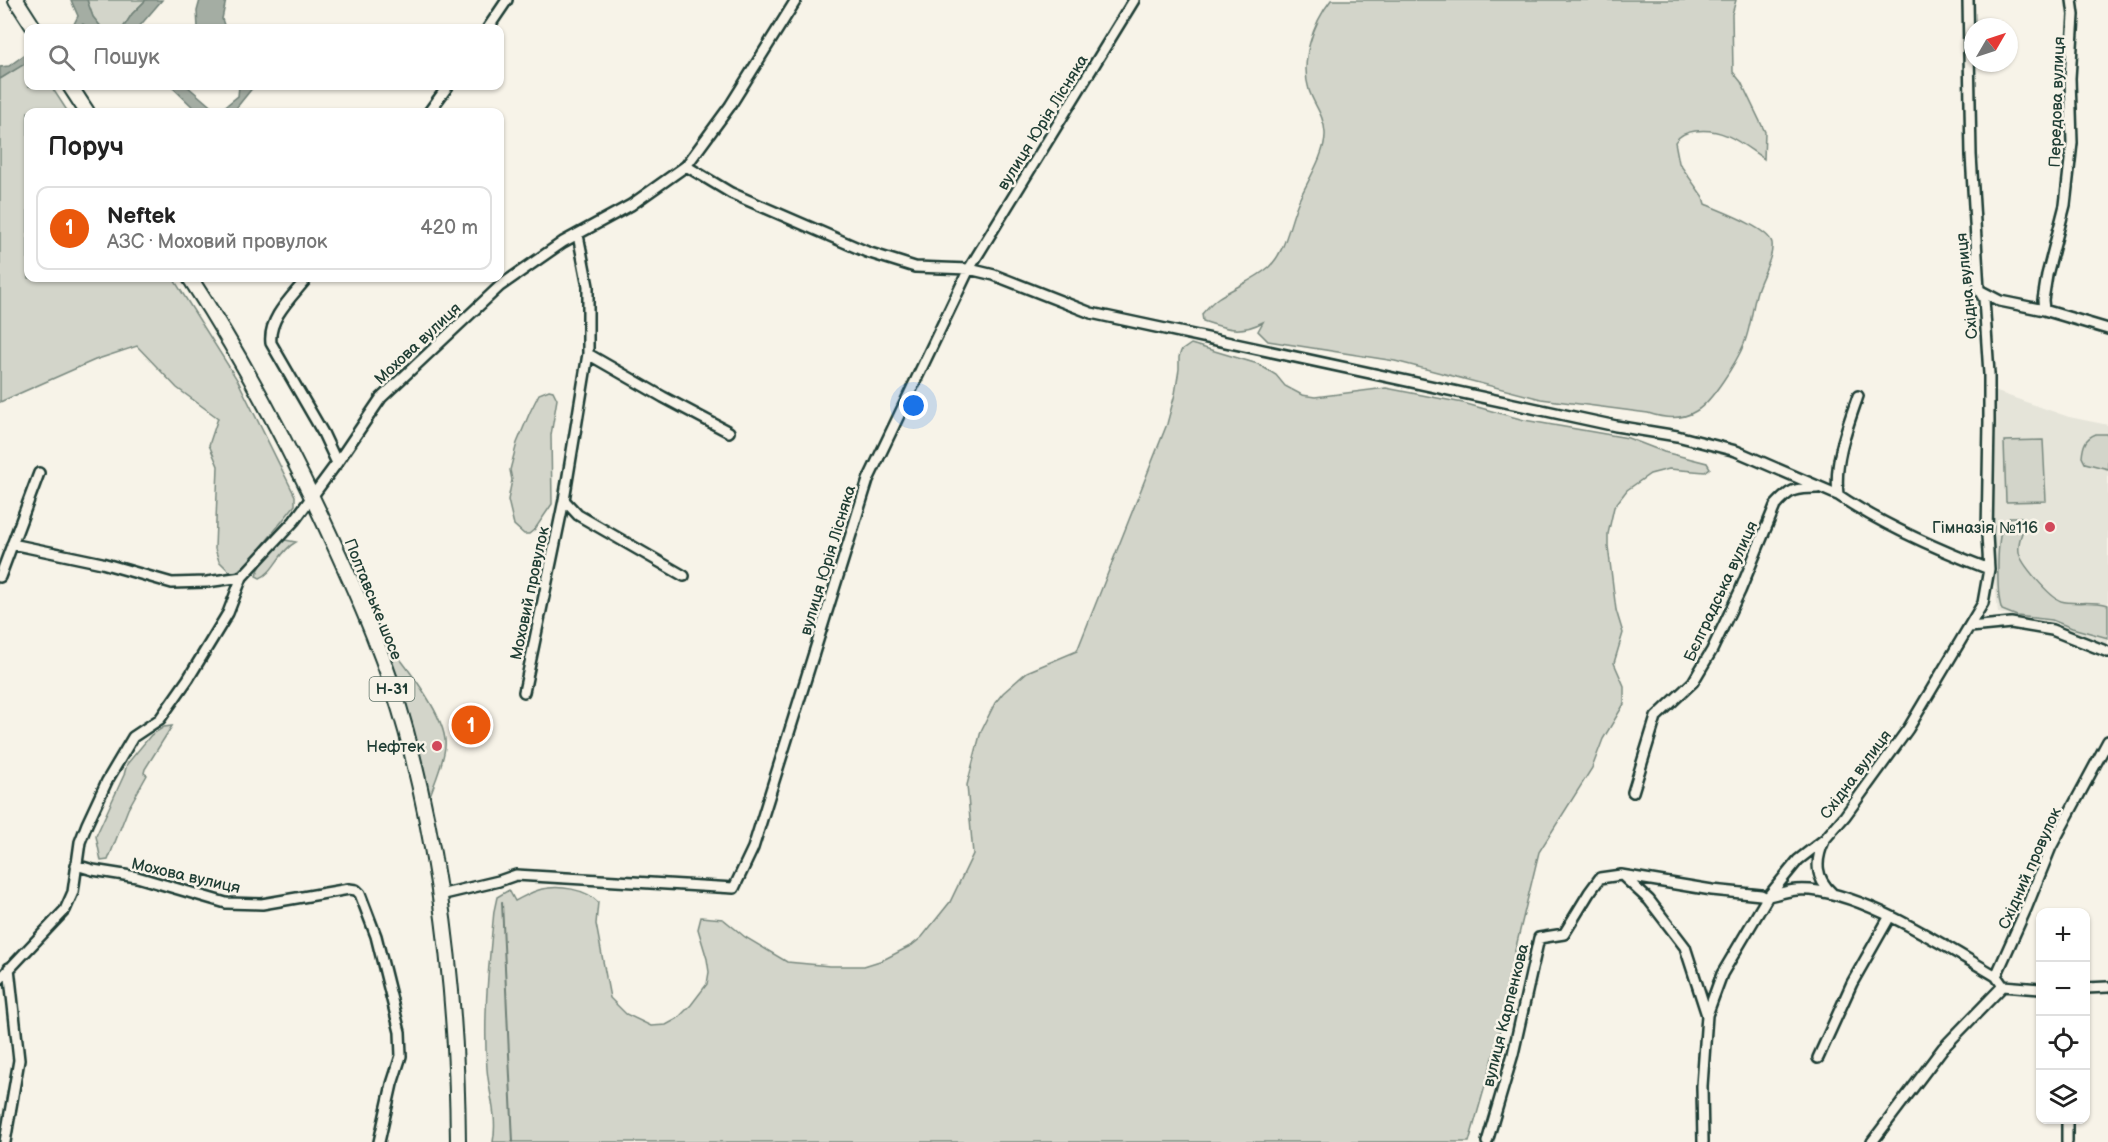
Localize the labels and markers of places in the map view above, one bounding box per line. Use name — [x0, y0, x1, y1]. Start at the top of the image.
place label: Гімназія №116 — [1932, 519, 2038, 538]
marker: Гімназія №116 — [2043, 520, 2057, 534]
pin: 1 — [452, 702, 490, 748]
place label: Нефтек — [366, 738, 425, 757]
marker: Нефтек — [430, 739, 444, 753]

